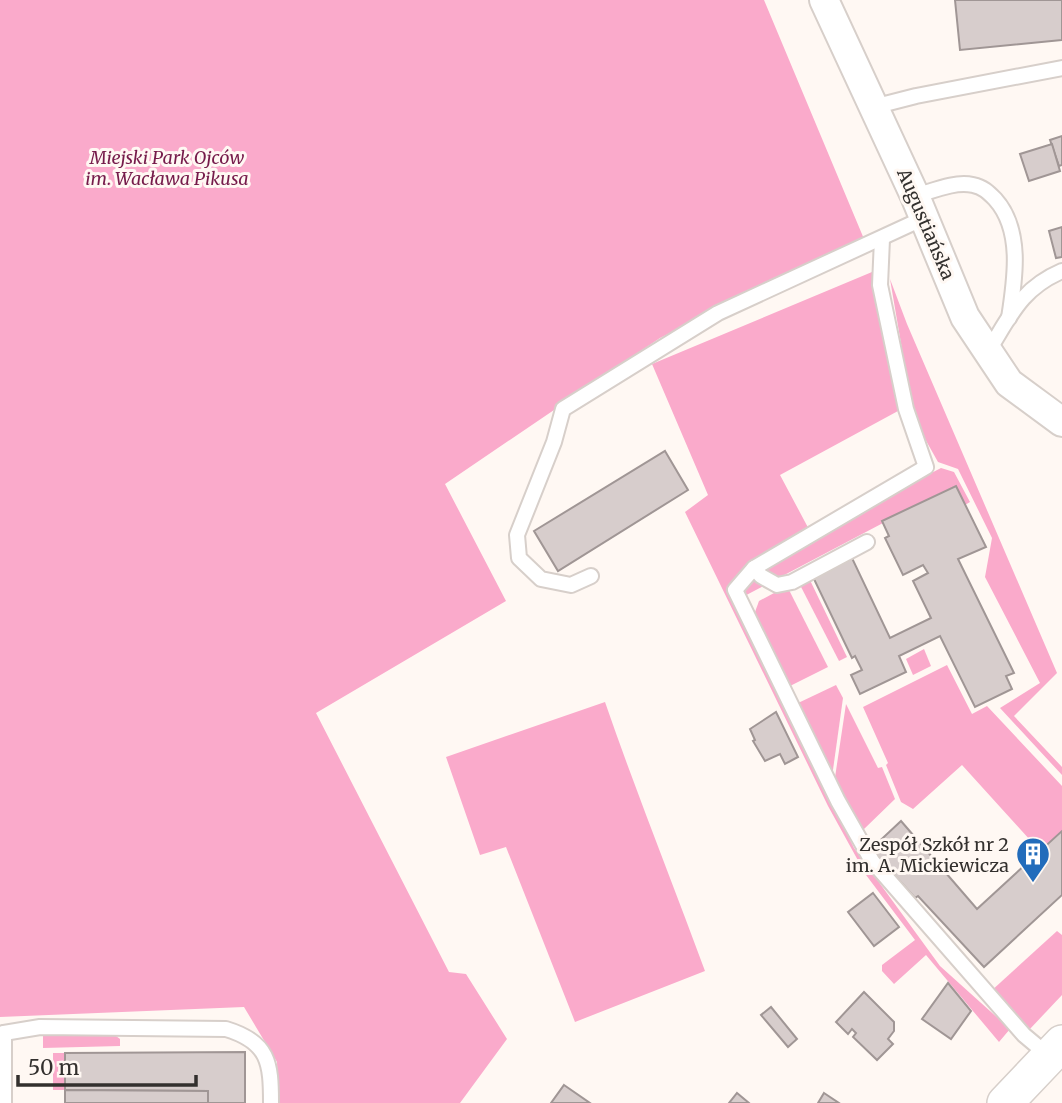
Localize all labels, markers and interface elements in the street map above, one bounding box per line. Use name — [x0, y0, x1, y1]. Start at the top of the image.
park label: Miejski Park Ojców im. Wacława Pikusa — [85, 146, 249, 190]
street label: Augustiańska — [892, 164, 960, 283]
place label: Zespół Szkół nr 2 im. A. Mickiewicza — [846, 833, 1009, 877]
building icon: Zespół Szkół nr 2 im. A. Mickiewicza — [1014, 835, 1052, 884]
scale bar — [18, 1044, 196, 1088]
text: 50 m — [28, 1054, 79, 1081]

